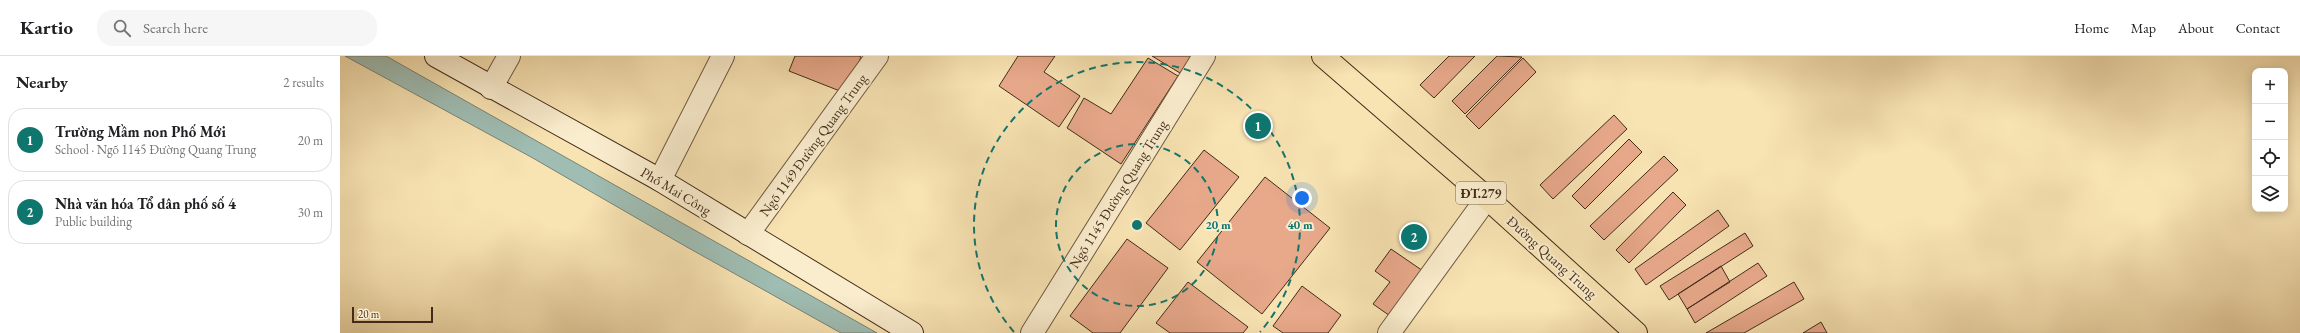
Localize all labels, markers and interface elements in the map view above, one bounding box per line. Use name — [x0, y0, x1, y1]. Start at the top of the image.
search box — [97, 10, 377, 46]
text: Kartio — [20, 15, 73, 40]
icon: search — [111, 17, 133, 39]
text: Search here — [143, 18, 208, 37]
text: Home — [2074, 19, 2109, 37]
text: Map — [2131, 19, 2156, 37]
text: About — [2178, 19, 2214, 37]
text: Contact — [2236, 19, 2280, 37]
map controls — [2252, 68, 2288, 212]
button: + — [2252, 68, 2288, 104]
street label: Ngõ 1149 Đường Quang Trung — [755, 69, 871, 220]
text: Nearby — [16, 71, 68, 93]
text: 2 results — [283, 74, 324, 91]
button: − — [2252, 104, 2288, 140]
pin: 1 — [1245, 111, 1271, 141]
street label: Ngõ 1145 Đường Quang Trung — [1065, 116, 1172, 272]
text: Trường Mầm non Phố Mới — [55, 122, 226, 141]
text: 1 — [27, 132, 33, 149]
text: 20 m — [298, 132, 323, 149]
button: locate — [2252, 140, 2288, 176]
text: School · Ngõ 1145 Đường Quang Trung — [55, 141, 256, 158]
street label: Phố Mai Công — [637, 163, 715, 220]
button: layers — [2252, 176, 2288, 212]
road number: ĐT.279 — [1456, 182, 1506, 204]
your location — [1292, 188, 1312, 208]
text: Nhà văn hóa Tổ dân phố số 4 — [55, 194, 236, 213]
text: 2 — [27, 204, 33, 221]
text: 30 m — [298, 204, 323, 221]
street label: Đường Quang Trung — [1503, 212, 1602, 303]
text: Public building — [55, 213, 132, 230]
text: 20 m — [1205, 217, 1231, 233]
text: 40 m — [1287, 217, 1313, 233]
centre of rings — [1130, 218, 1144, 232]
pin: 2 — [1401, 222, 1427, 252]
scale bar — [352, 305, 433, 324]
text: 20 m — [358, 307, 379, 321]

